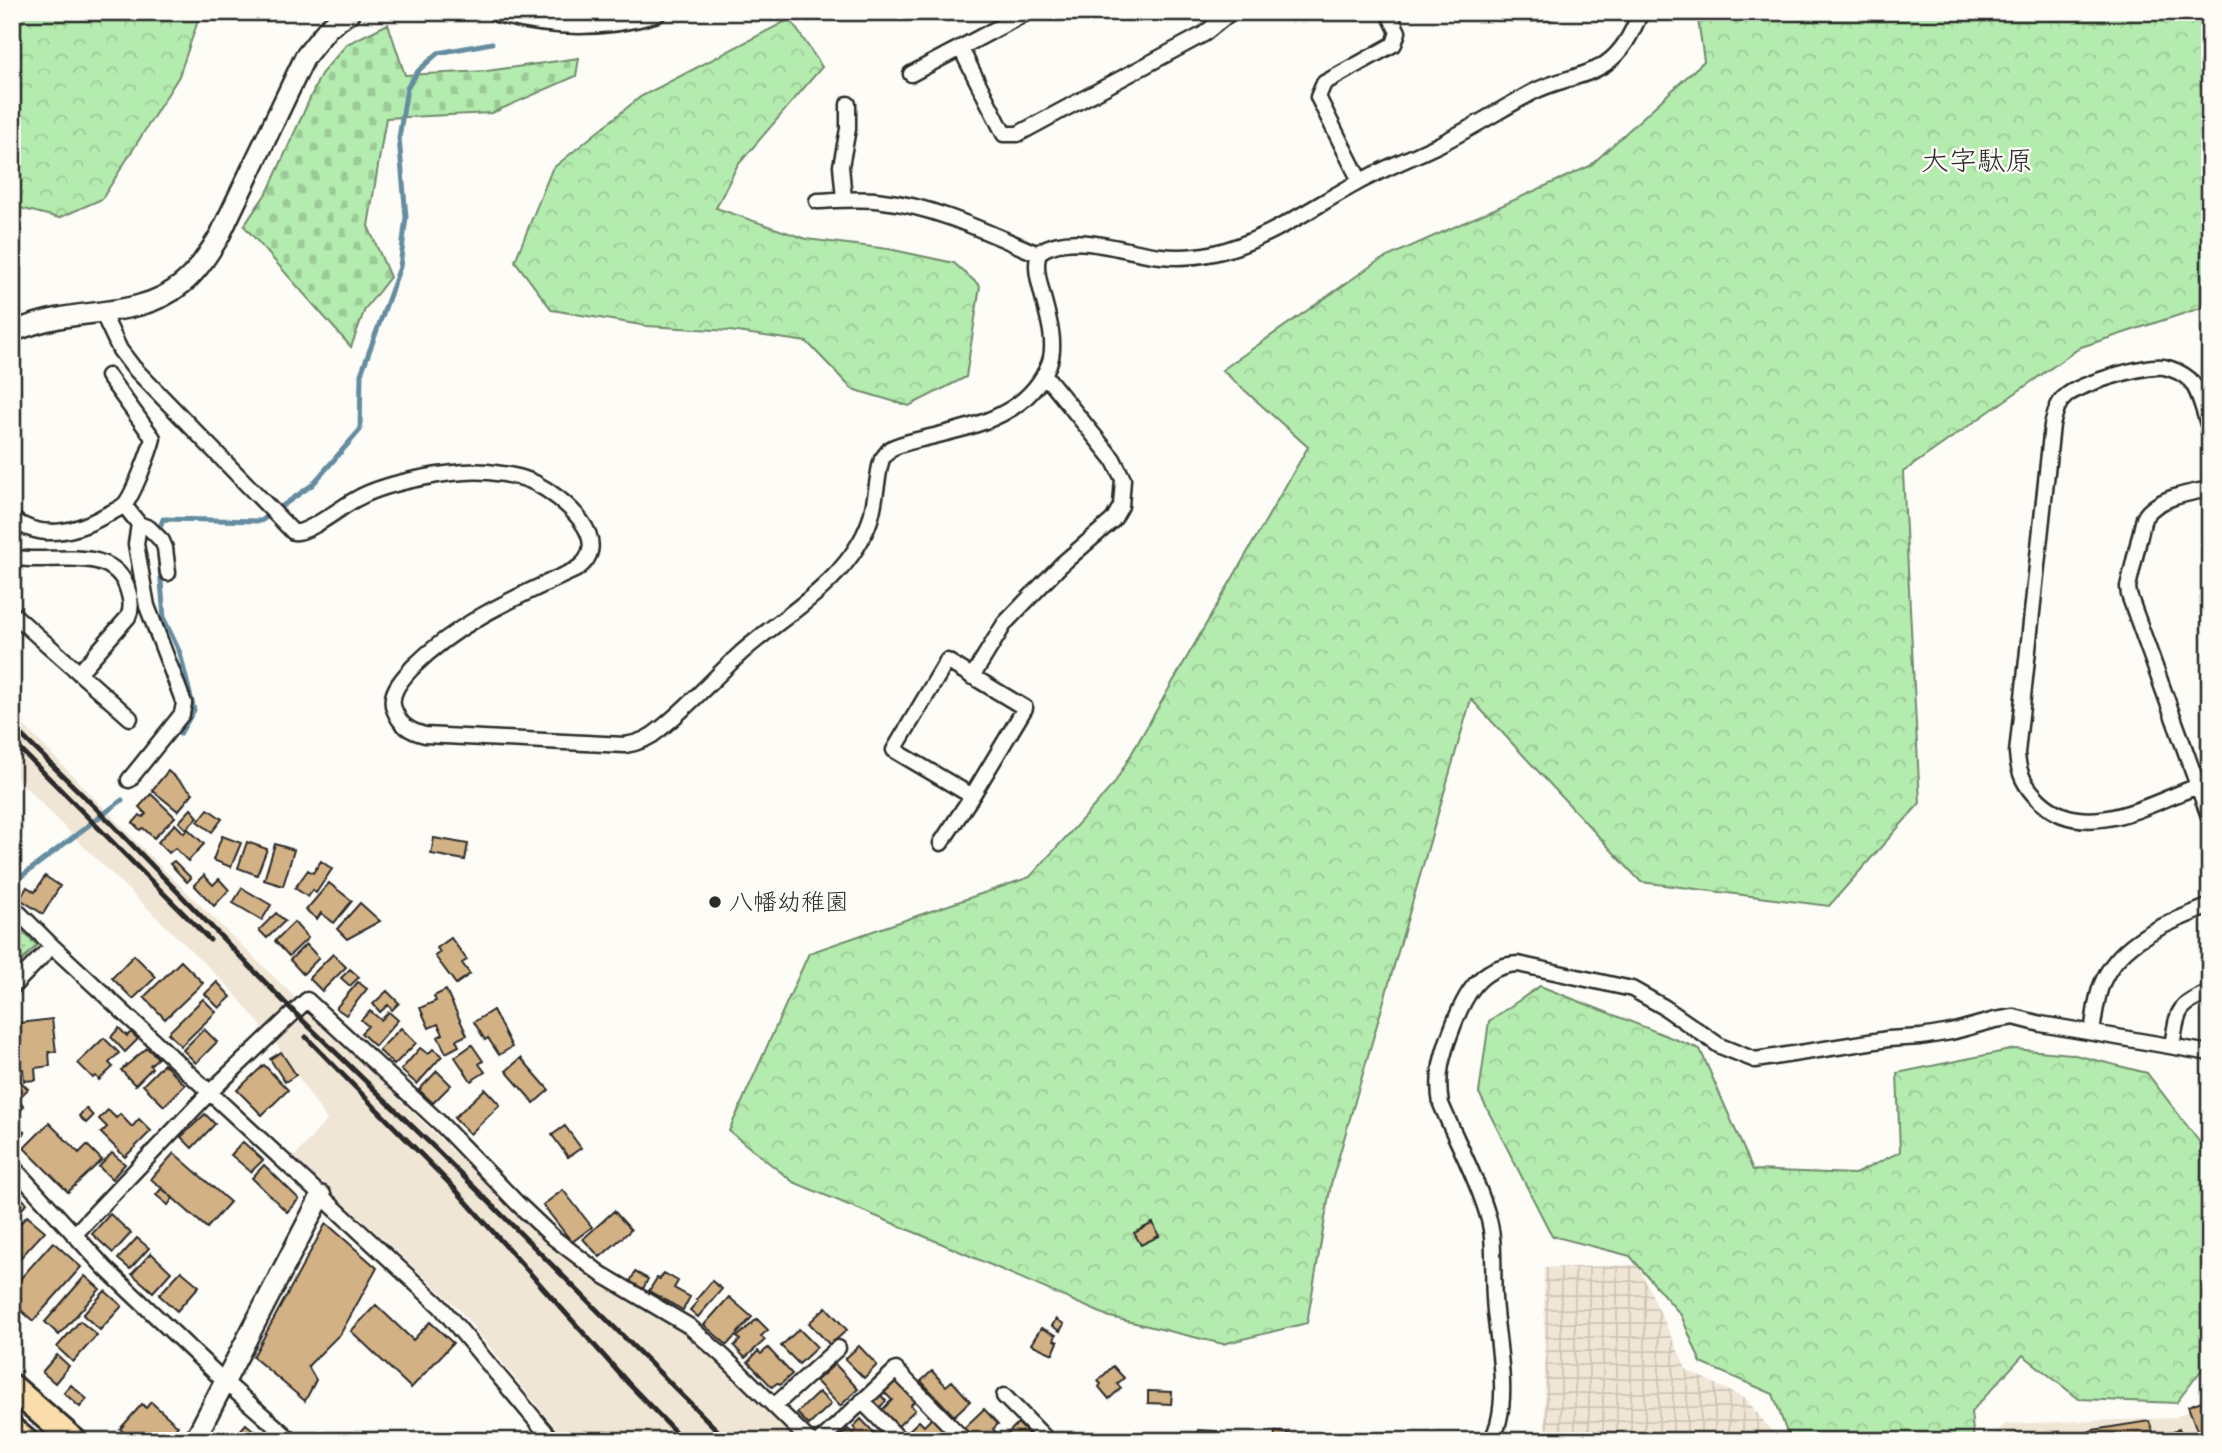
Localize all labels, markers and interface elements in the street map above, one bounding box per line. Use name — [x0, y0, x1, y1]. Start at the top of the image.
district label: 大字駄原 — [1921, 145, 2033, 177]
place label: 八幡幼稚園 — [729, 888, 849, 916]
marker: 八幡幼稚園 — [707, 894, 723, 910]

